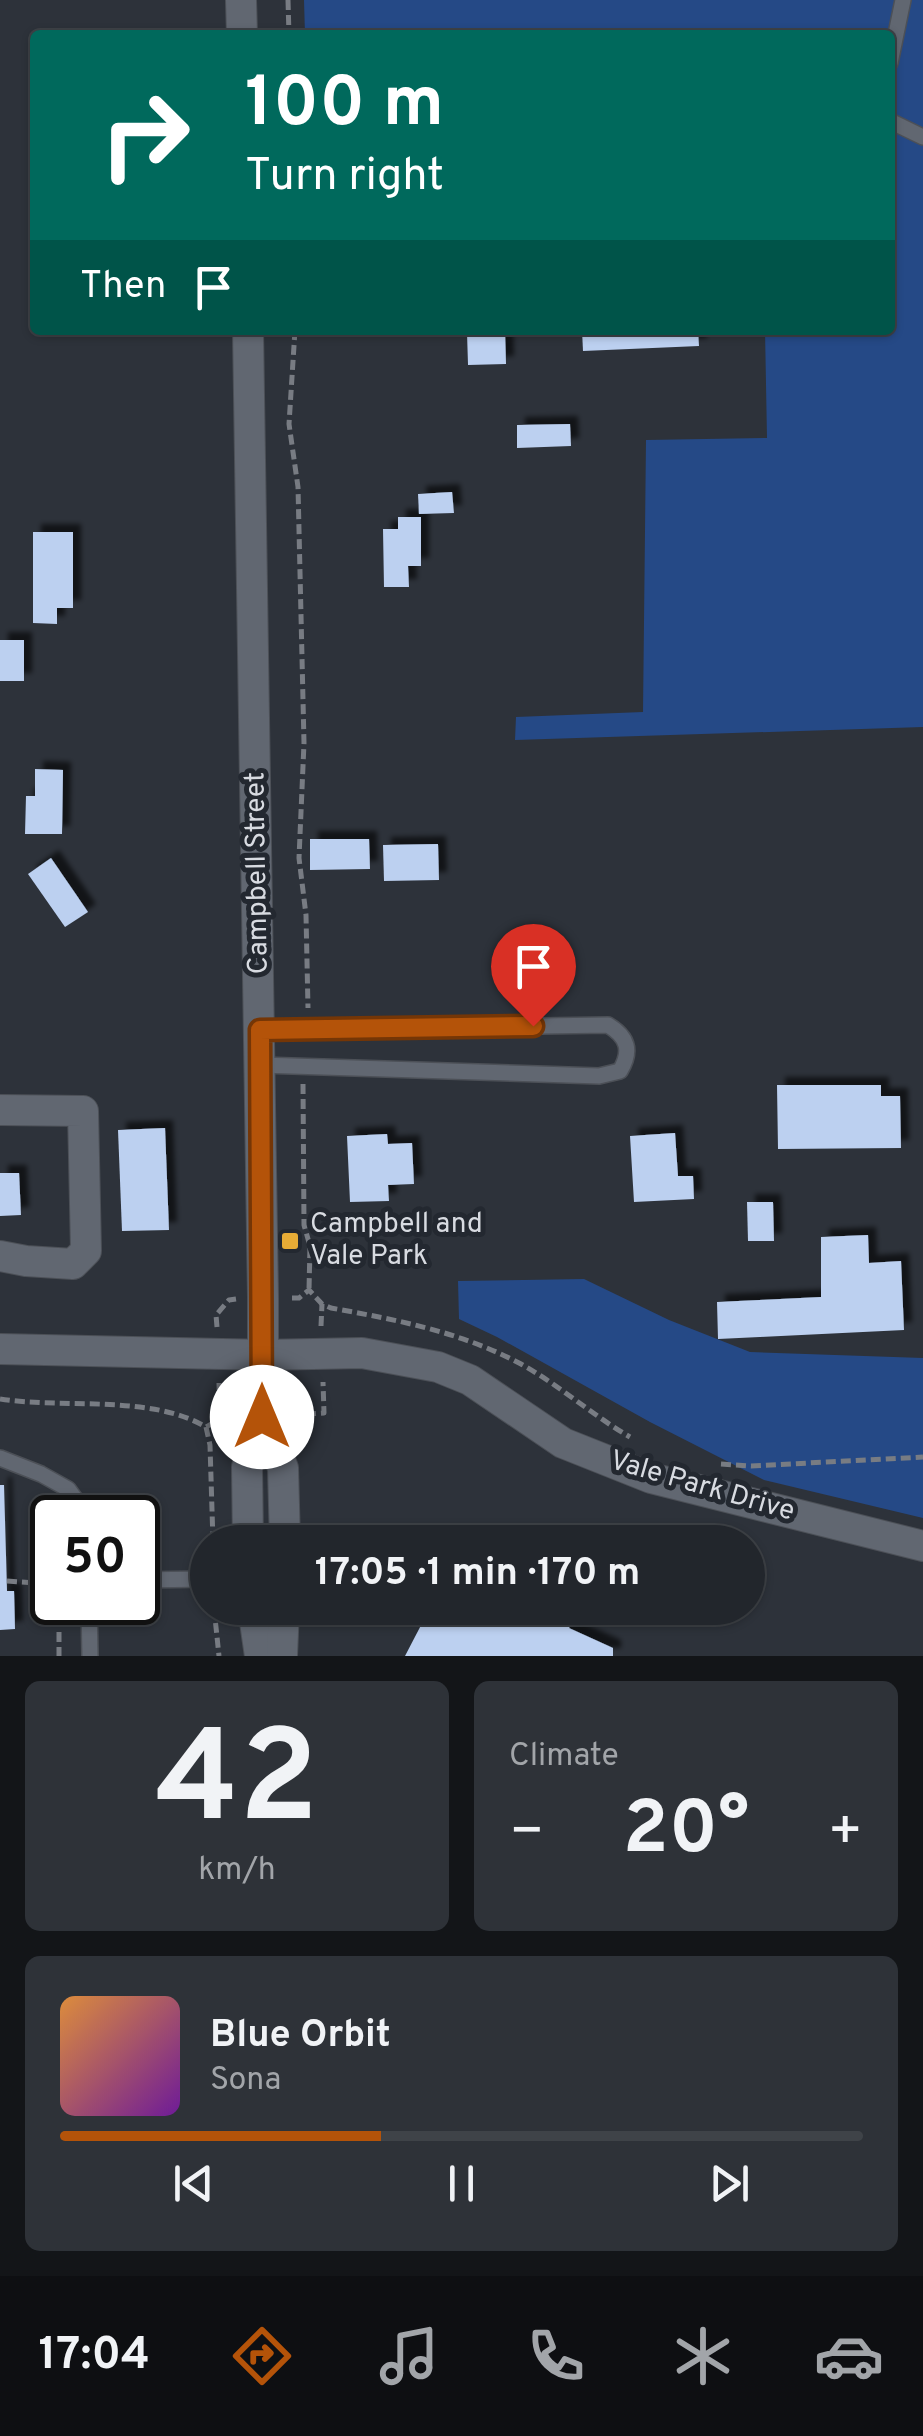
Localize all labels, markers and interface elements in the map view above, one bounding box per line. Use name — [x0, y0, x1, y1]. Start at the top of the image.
text: 100 m — [245, 62, 444, 151]
icon: right — [80, 70, 210, 200]
text: Turn right — [245, 149, 444, 206]
icon: arrive — [186, 260, 241, 315]
text: Then — [80, 263, 166, 312]
street label: Campbell Street — [238, 771, 278, 975]
pin — [491, 924, 576, 1027]
icon: arrive — [506, 939, 561, 994]
place label: Campbell and Vale Park — [310, 1207, 483, 1275]
marker: Campbell and Vale Park — [279, 1230, 301, 1252]
position arrow — [210, 1365, 314, 1469]
street label: Vale Park Drive — [605, 1443, 799, 1531]
speed limit sign: 50 — [30, 1495, 160, 1625]
text: 17:05 · 1 min · 170 m — [315, 1550, 640, 1599]
text: 42 — [155, 1703, 319, 1868]
text: Climate — [509, 1737, 619, 1777]
text: 20° — [623, 1785, 749, 1880]
text: − — [509, 1799, 544, 1869]
text: + — [828, 1799, 863, 1869]
text: km/h — [198, 1851, 276, 1891]
text: Blue Orbit — [210, 2012, 391, 2061]
text: Sona — [210, 2061, 281, 2101]
icon: previous — [166, 2156, 221, 2211]
icon: pause — [434, 2156, 489, 2211]
icon: next — [702, 2156, 757, 2211]
icon: directions — [227, 2321, 297, 2391]
icon: music — [374, 2321, 444, 2391]
icon: phone — [521, 2321, 591, 2391]
icon: climate — [668, 2321, 738, 2391]
icon: car — [814, 2321, 884, 2391]
text: 17:04 — [38, 2328, 150, 2385]

